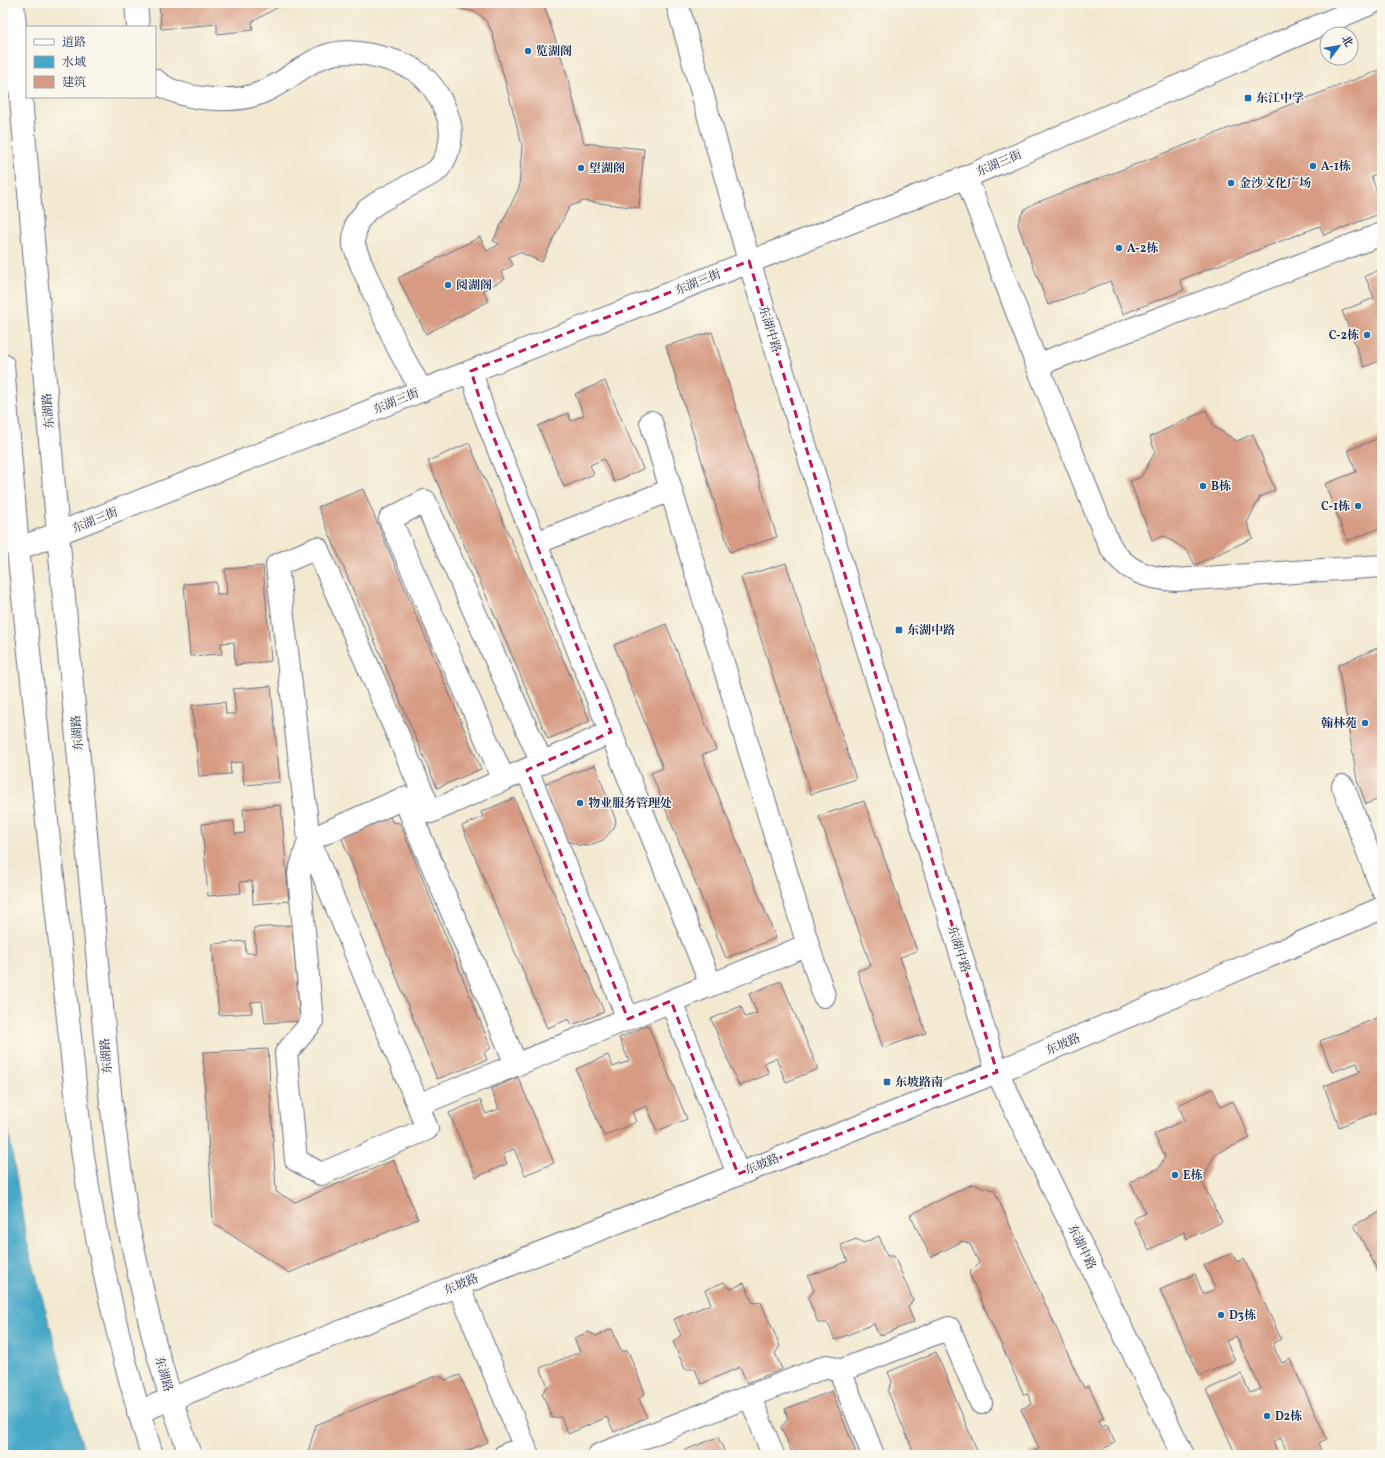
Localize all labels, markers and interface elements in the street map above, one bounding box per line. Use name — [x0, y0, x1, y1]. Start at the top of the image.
legend — [26, 26, 156, 98]
north arrow — [1319, 26, 1359, 66]
text: 北 — [1337, 33, 1355, 50]
text: 道路 — [62, 35, 86, 51]
place label: 览湖阁 — [536, 44, 572, 60]
marker: 览湖阁 — [523, 46, 533, 56]
text: 水域 — [62, 55, 86, 71]
text: 建筑 — [62, 75, 86, 91]
place label: 东江中学 — [1256, 91, 1304, 107]
marker: 东江中学 — [1243, 93, 1253, 103]
street label: 东湖三街 — [974, 147, 1026, 181]
place label: A-1栋 — [1321, 159, 1351, 175]
place label: 望湖阁 — [589, 161, 625, 177]
marker: A-1栋 — [1308, 161, 1318, 171]
marker: 望湖阁 — [576, 163, 586, 173]
place label: 金沙文化广场 — [1239, 176, 1311, 192]
marker: 金沙文化广场 — [1226, 178, 1236, 188]
place label: A-2栋 — [1127, 241, 1158, 257]
marker: A-2栋 — [1114, 243, 1124, 253]
street label: 东湖三街 — [673, 266, 725, 299]
place label: 阅湖阁 — [456, 278, 492, 294]
marker: 阅湖阁 — [443, 280, 453, 290]
street label: 东湖中路 — [754, 304, 784, 355]
place label: C-2栋 — [1329, 328, 1359, 344]
marker: C-2栋 — [1362, 330, 1372, 340]
street label: 东湖三街 — [371, 385, 423, 418]
street label: 东湖路 — [39, 392, 59, 430]
place label: B栋 — [1211, 479, 1231, 495]
marker: B栋 — [1198, 481, 1208, 491]
place label: C-1栋 — [1321, 499, 1350, 515]
marker: C-1栋 — [1353, 501, 1363, 511]
street label: 东湖三街 — [70, 504, 122, 537]
place label: 东湖中路 — [907, 623, 955, 639]
marker: 东湖中路 — [894, 625, 904, 635]
street label: 东湖路 — [68, 714, 88, 752]
place label: 翰林苑 — [1321, 716, 1357, 732]
marker: 翰林苑 — [1360, 718, 1370, 728]
place label: 物业服务管理处 — [588, 796, 672, 812]
marker: 物业服务管理处 — [575, 798, 585, 808]
street label: 东湖中路 — [943, 924, 973, 975]
street label: 东坡路 — [1044, 1031, 1083, 1059]
street label: 东湖路 — [97, 1037, 117, 1075]
place label: 东坡路南 — [895, 1075, 943, 1091]
marker: 东坡路南 — [882, 1077, 892, 1087]
street label: 东坡路 — [743, 1151, 782, 1179]
place label: E栋 — [1183, 1168, 1203, 1184]
marker: E栋 — [1170, 1170, 1180, 1180]
street label: 东湖中路 — [1063, 1222, 1099, 1273]
street label: 东坡路 — [442, 1271, 481, 1299]
place label: D3栋 — [1229, 1308, 1256, 1324]
marker: D3栋 — [1216, 1310, 1226, 1320]
street label: 东湖路 — [150, 1355, 176, 1394]
place label: D2栋 — [1275, 1409, 1302, 1425]
marker: D2栋 — [1262, 1411, 1272, 1421]

